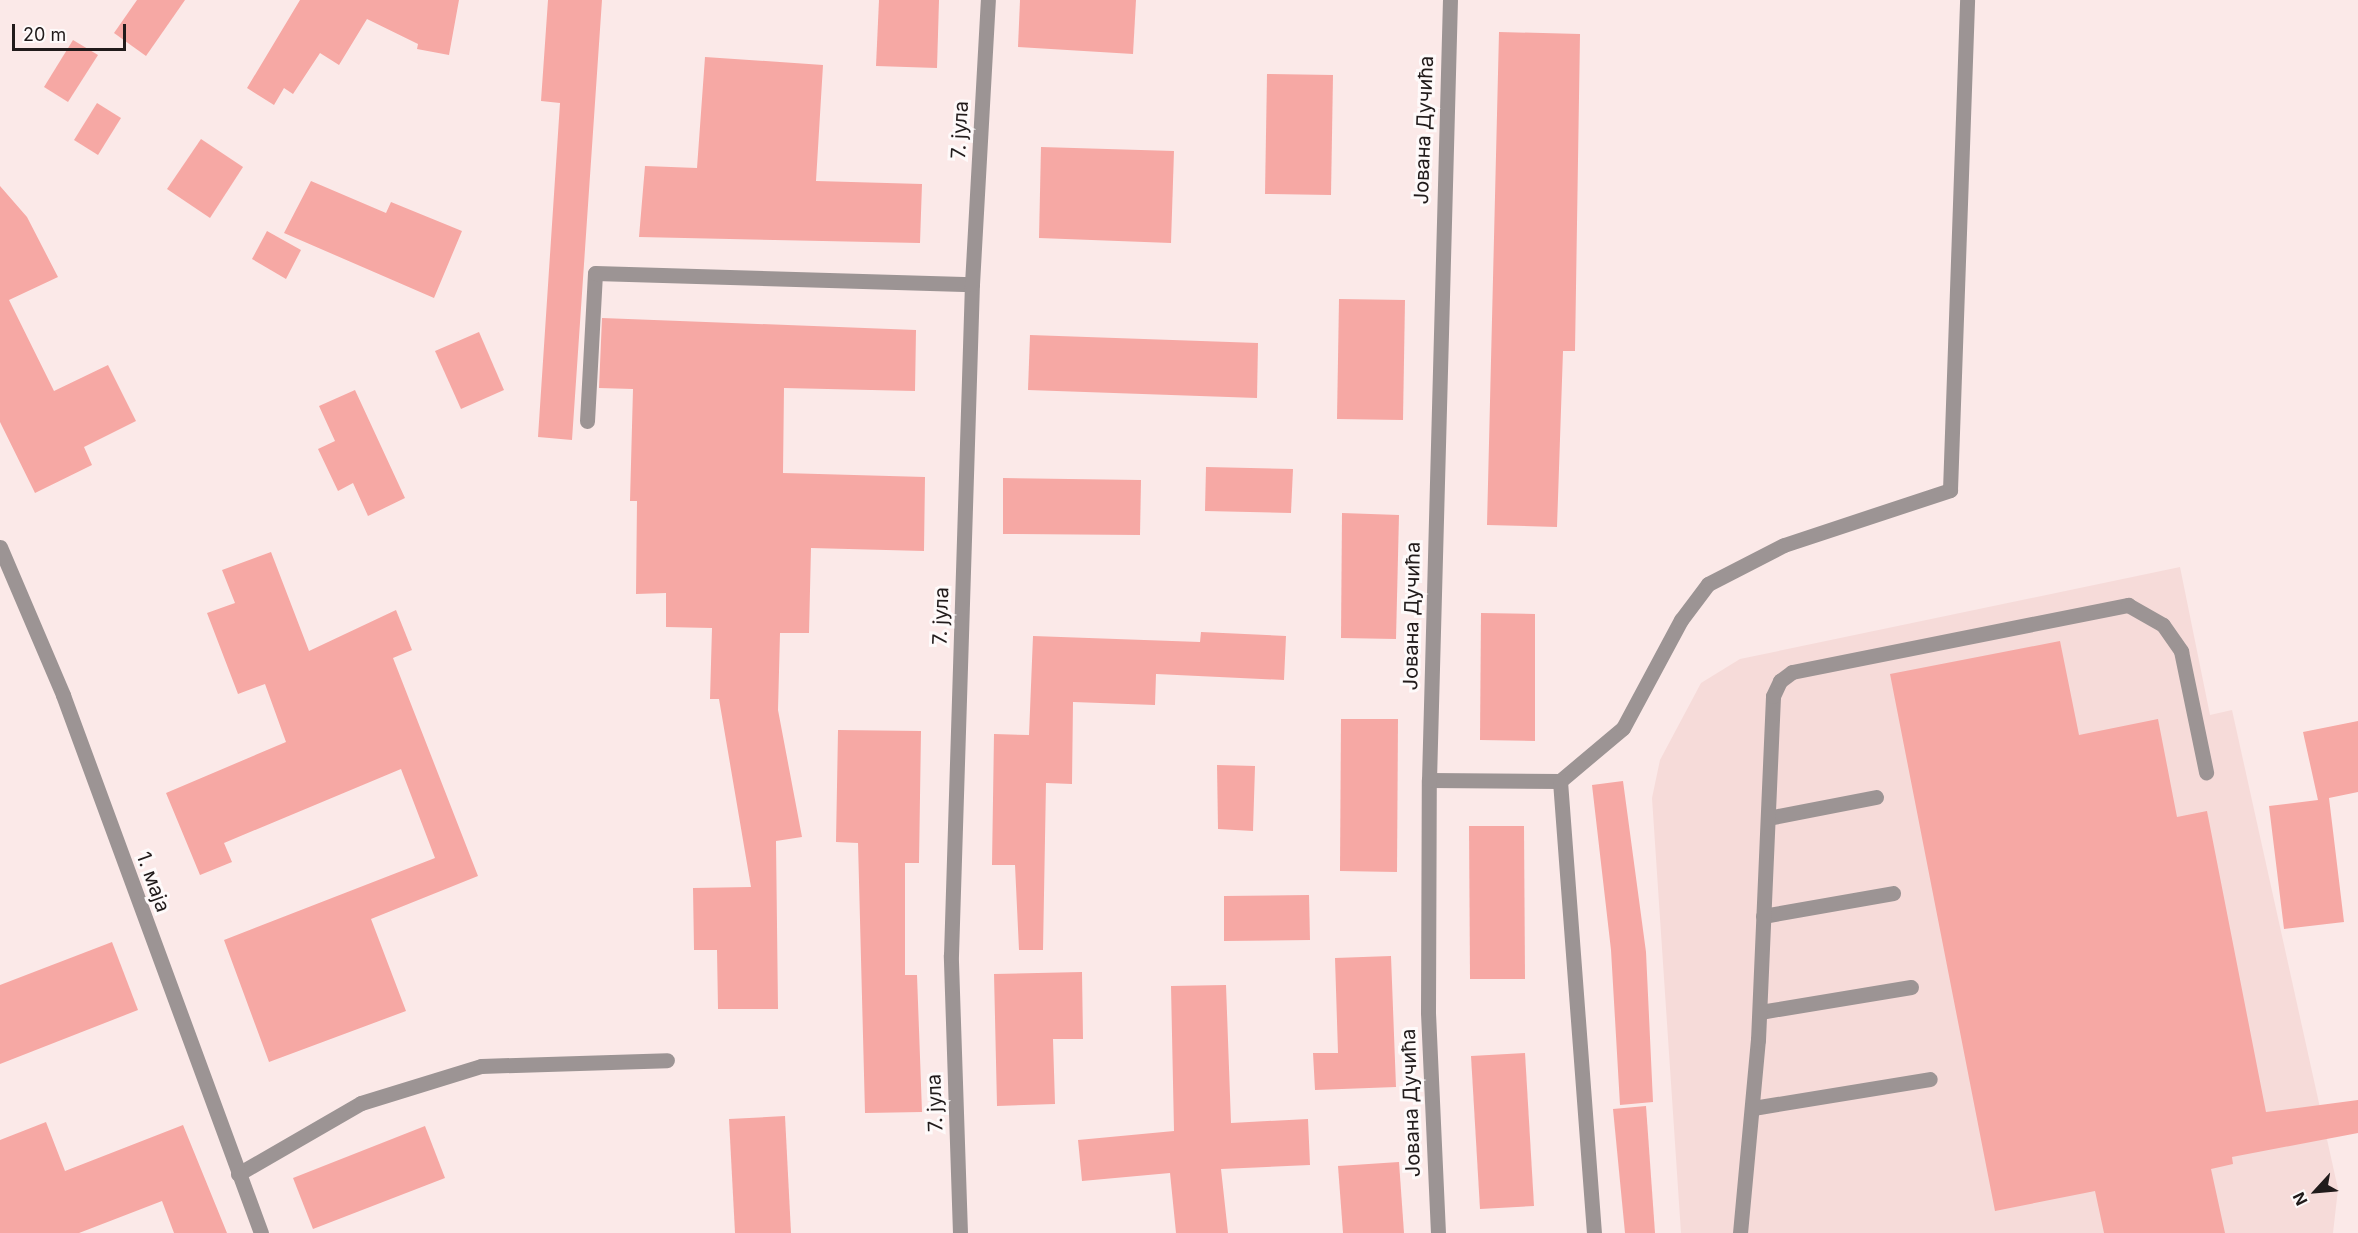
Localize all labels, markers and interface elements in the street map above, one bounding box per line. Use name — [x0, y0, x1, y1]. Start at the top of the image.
scale bar — [15, 12, 129, 50]
text: 20 m — [23, 24, 66, 45]
street label: Јована Дучића — [1409, 55, 1439, 205]
street label: 7. јула — [946, 100, 974, 160]
street label: Јована Дучића — [1399, 542, 1425, 690]
street label: 7. јула — [928, 587, 954, 645]
street label: 1. маја — [131, 849, 175, 915]
street label: Јована Дучића — [1396, 1028, 1426, 1178]
street label: 7. јула — [922, 1074, 948, 1132]
north arrow — [2286, 1161, 2346, 1221]
text: N — [2288, 1189, 2311, 1209]

